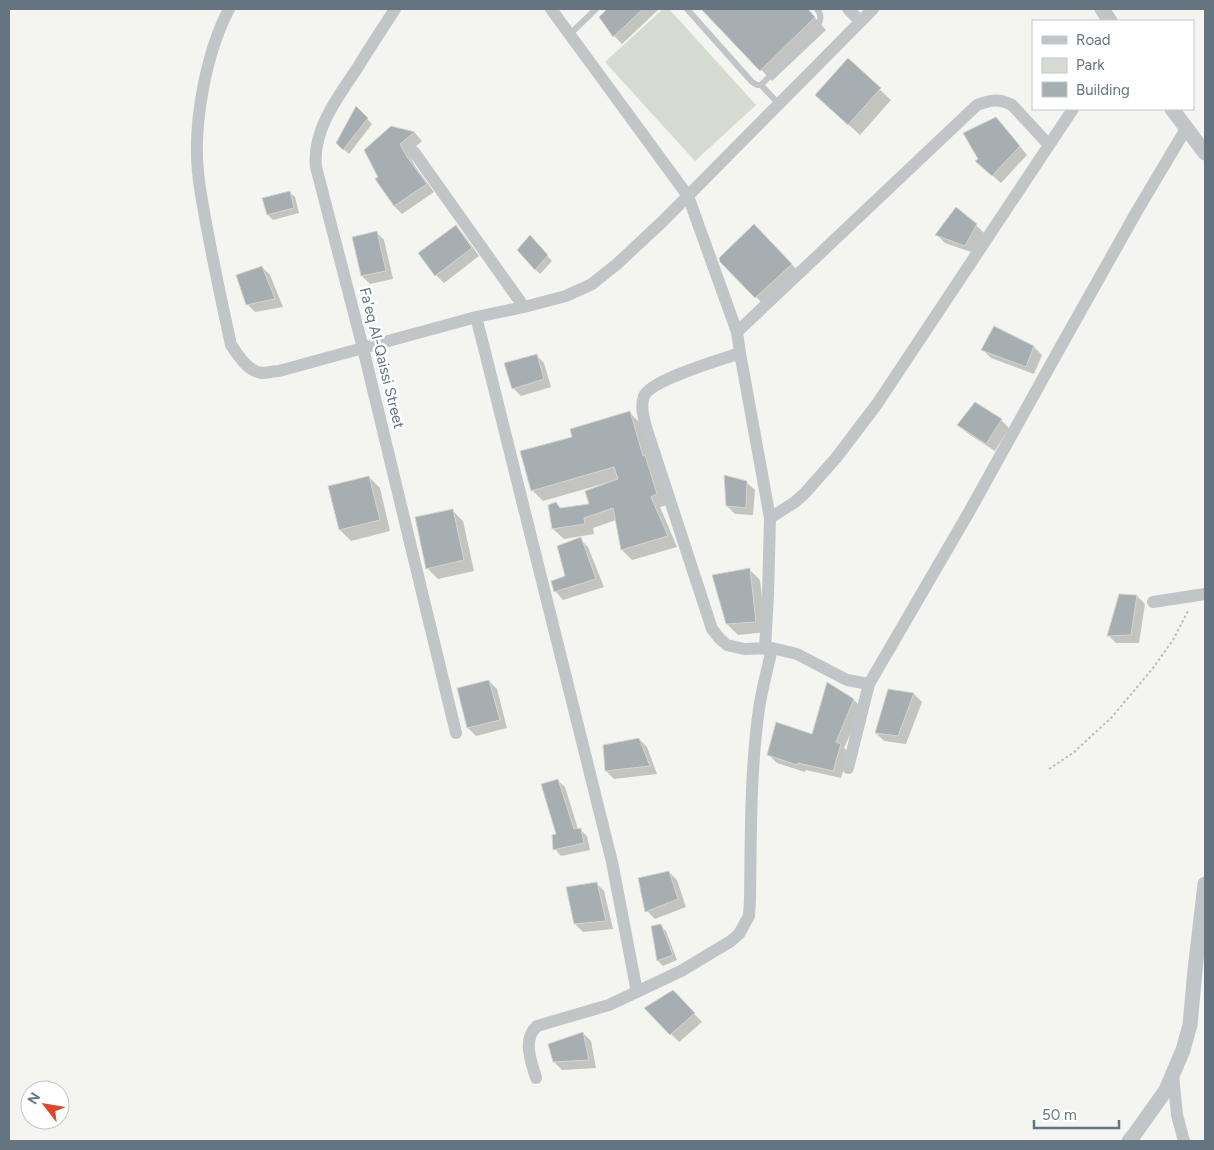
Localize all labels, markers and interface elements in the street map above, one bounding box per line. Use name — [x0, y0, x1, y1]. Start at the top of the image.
legend — [1032, 20, 1194, 110]
text: Road — [1076, 31, 1111, 49]
text: Park — [1076, 56, 1105, 74]
text: Building — [1076, 81, 1130, 99]
street label: Fa'eq Al-Qaissi Street — [356, 285, 408, 431]
north arrow — [20, 1080, 70, 1130]
text: N — [24, 1090, 44, 1108]
scale bar — [1034, 1098, 1119, 1130]
text: 50 m — [1042, 1106, 1077, 1124]

